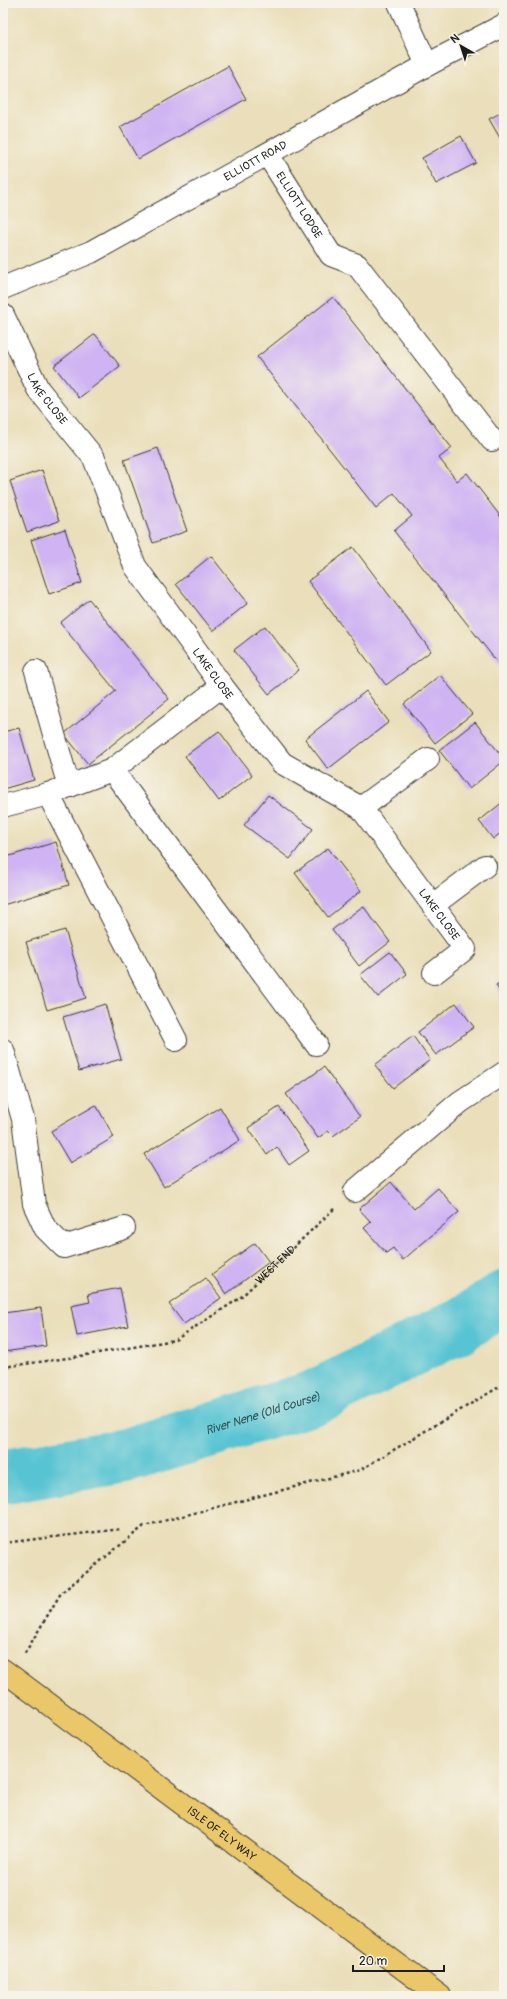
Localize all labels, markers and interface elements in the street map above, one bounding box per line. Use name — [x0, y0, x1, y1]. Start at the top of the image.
north arrow — [441, 26, 481, 66]
text: N — [448, 31, 462, 46]
street label: ELLIOTT ROAD — [221, 138, 289, 183]
street label: ELLIOTT LODGE — [274, 169, 325, 241]
street label: LAKE CLOSE — [25, 371, 70, 427]
street label: LAKE CLOSE — [190, 645, 236, 702]
street label: LAKE CLOSE — [416, 886, 463, 943]
street label: WEST END — [252, 1243, 298, 1287]
water label: River Nene (Old Course) — [204, 1388, 323, 1438]
street label: ISLE OF ELY WAY — [185, 1803, 259, 1864]
scale bar — [353, 1947, 444, 1973]
text: 20 m — [359, 1954, 388, 1969]

